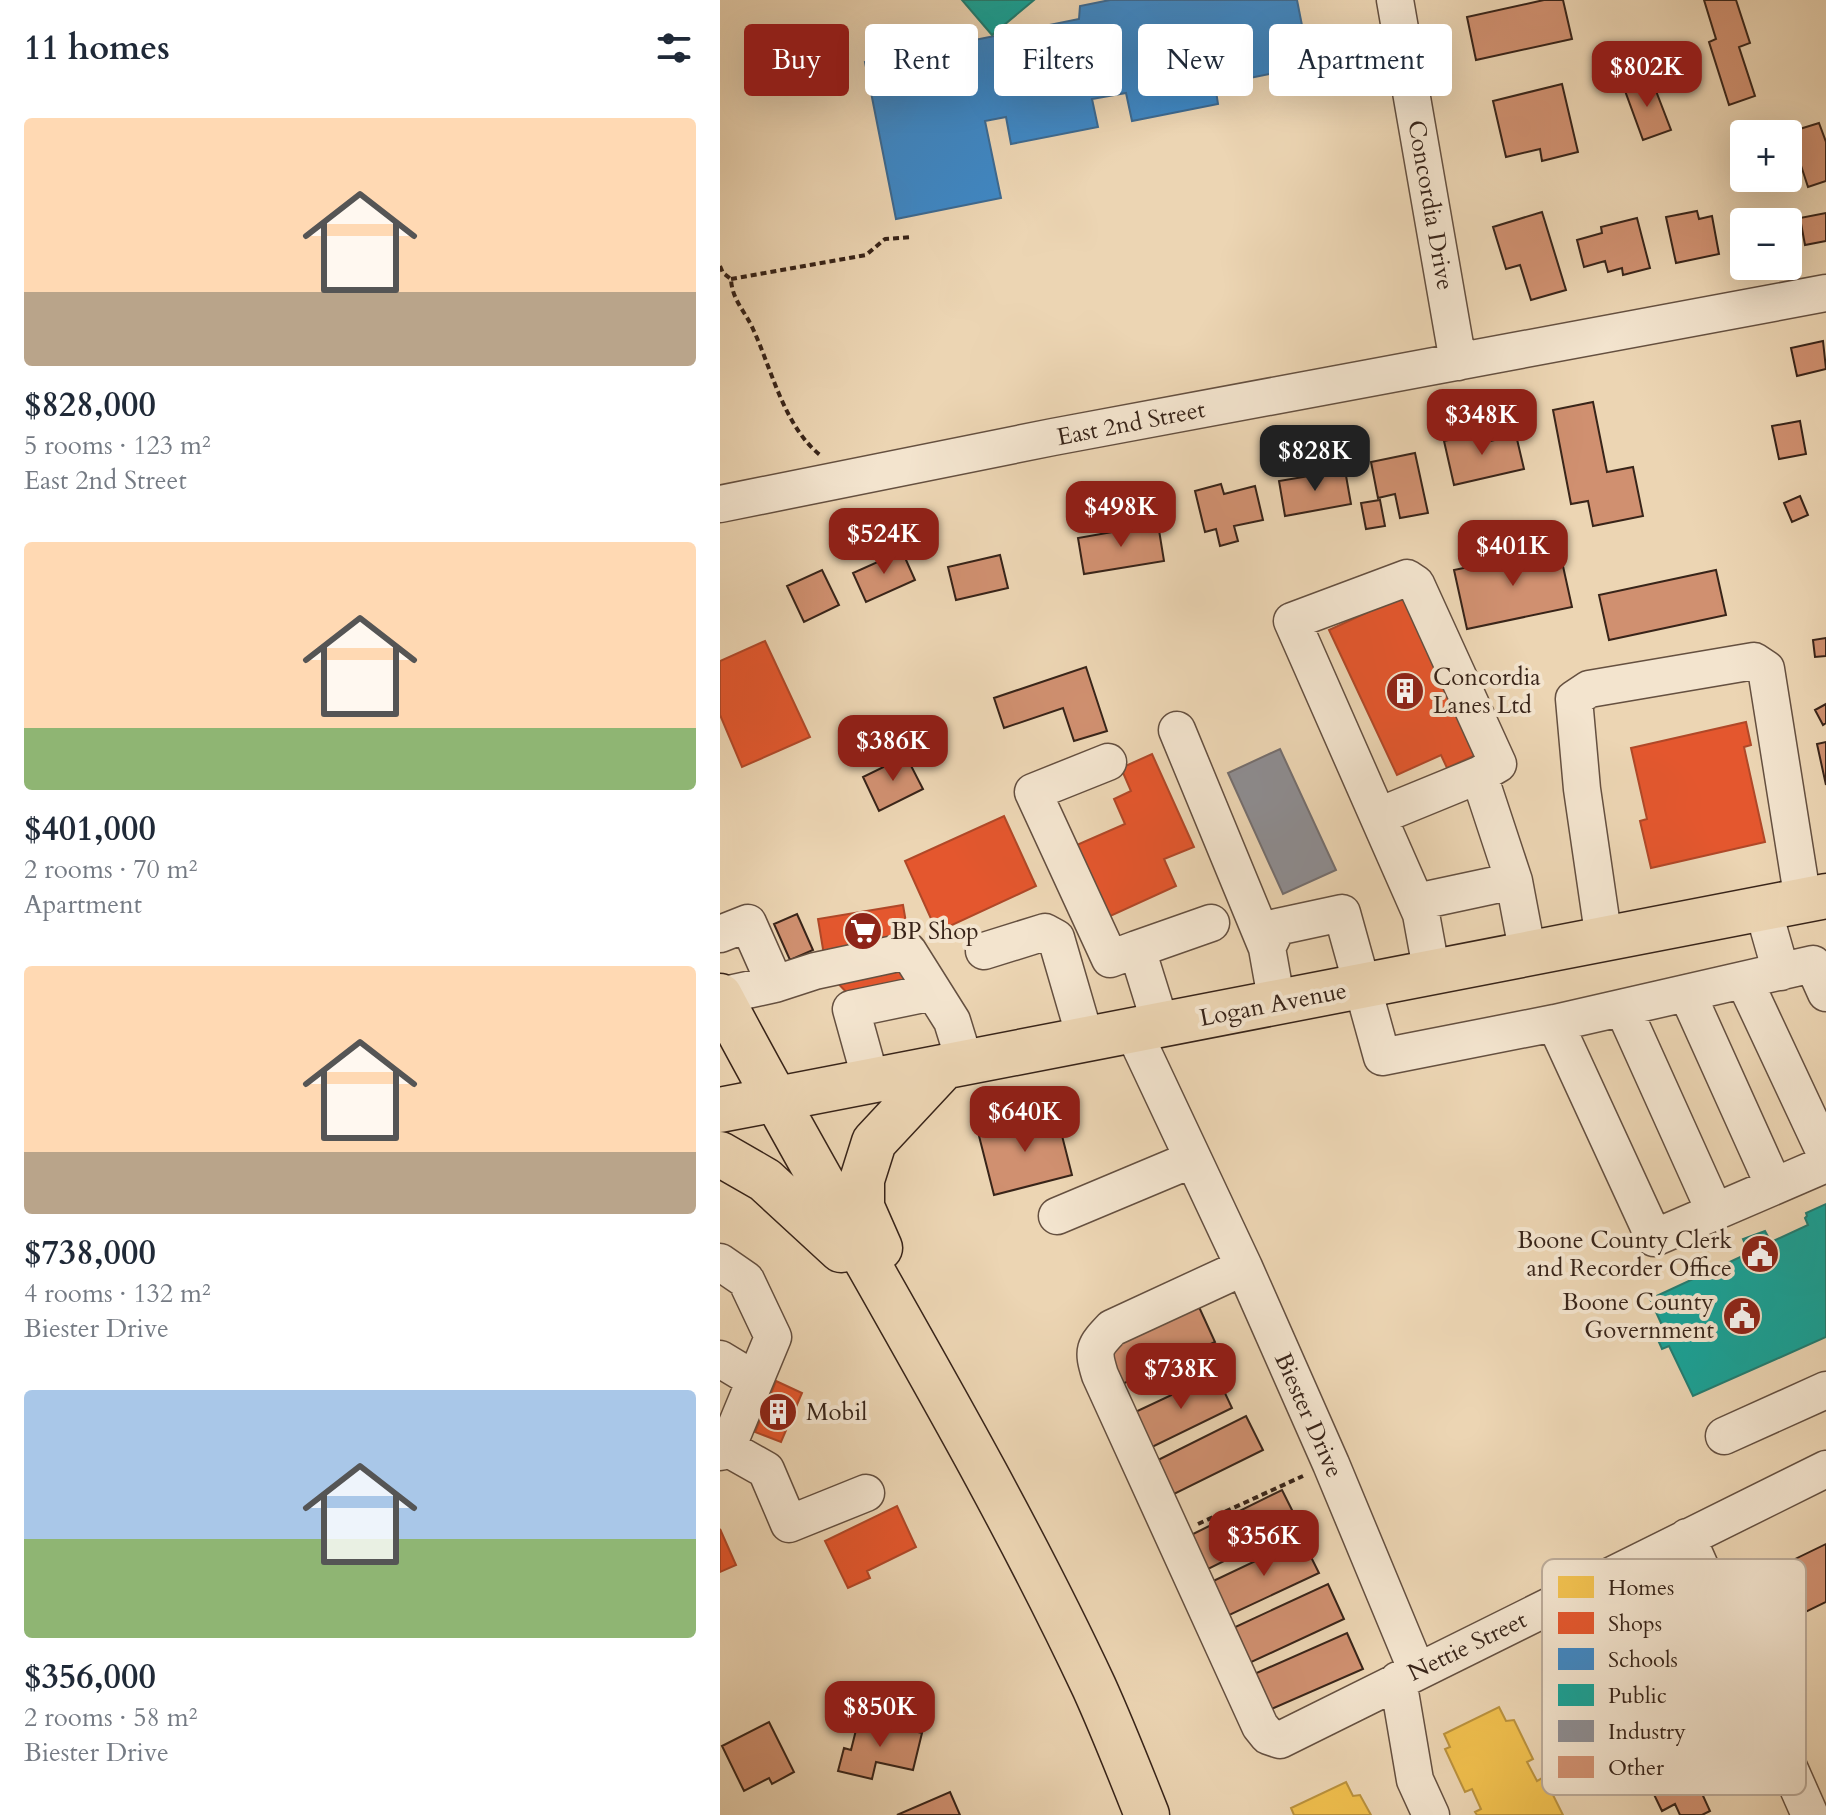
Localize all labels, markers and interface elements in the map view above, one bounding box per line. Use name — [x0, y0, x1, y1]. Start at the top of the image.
chip: Buy — [744, 24, 849, 96]
chip: Rent — [865, 24, 978, 96]
chip: Filters — [994, 24, 1122, 96]
chip: New — [1138, 24, 1253, 96]
chip: Apartment — [1269, 24, 1452, 96]
text: 11 homes — [24, 25, 170, 71]
icon: filters — [652, 26, 696, 70]
pin: $802K — [1591, 41, 1703, 109]
text: $802K — [1610, 49, 1684, 84]
street label: Concordia Drive — [1399, 118, 1462, 293]
map controls — [1730, 120, 1802, 280]
button: + — [1730, 120, 1802, 192]
icon: home — [288, 170, 432, 314]
button: − — [1730, 208, 1802, 280]
text: $828,000 — [24, 382, 156, 428]
pin: $348K — [1426, 389, 1538, 457]
street label: East 2nd Street — [1054, 393, 1208, 454]
text: $348K — [1445, 397, 1519, 432]
pin: $828K — [1259, 425, 1371, 493]
text: 5 rooms · 123 m² — [24, 428, 211, 463]
text: $828K — [1278, 433, 1352, 468]
text: East 2nd Street — [24, 463, 187, 498]
pin: $498K — [1065, 481, 1177, 549]
text: $498K — [1084, 489, 1158, 524]
pin: $524K — [828, 508, 940, 576]
text: $524K — [847, 516, 921, 551]
pin: $401K — [1457, 520, 1569, 588]
text: $401K — [1476, 528, 1550, 563]
icon: home — [288, 594, 432, 738]
place label: Concordia Lanes Ltd — [1433, 661, 1541, 722]
building icon: Concordia Lanes Ltd — [1384, 670, 1426, 712]
pin: $386K — [837, 715, 949, 783]
text: $386K — [856, 723, 930, 758]
text: $401,000 — [24, 806, 156, 852]
text: 2 rooms · 70 m² — [24, 852, 197, 887]
text: Apartment — [24, 887, 142, 922]
supermarket icon: BP Shop — [842, 910, 884, 952]
place label: BP Shop — [891, 915, 979, 948]
street label: Logan Avenue — [1197, 974, 1349, 1035]
icon: home — [288, 1018, 432, 1162]
pin: $640K — [969, 1086, 1081, 1154]
text: $640K — [988, 1094, 1062, 1129]
place label: Boone County Clerk and Recorder Office — [1517, 1224, 1732, 1285]
text: $738,000 — [24, 1230, 156, 1276]
public building icon: Boone County Clerk and Recorder Office — [1739, 1233, 1781, 1275]
text: 4 rooms · 132 m² — [24, 1276, 211, 1311]
place label: Boone County Government — [1562, 1286, 1714, 1347]
public building icon: Boone County Government — [1721, 1295, 1763, 1337]
text: Biester Drive — [24, 1311, 169, 1346]
pin: $738K — [1125, 1343, 1237, 1411]
street label: Biester Drive — [1266, 1347, 1351, 1483]
text: $738K — [1144, 1351, 1218, 1386]
building icon: Mobil — [757, 1391, 799, 1433]
place label: Mobil — [806, 1396, 867, 1429]
icon: home — [288, 1442, 432, 1586]
pin: $356K — [1208, 1510, 1320, 1578]
text: $356K — [1227, 1518, 1301, 1553]
legend — [1542, 1559, 1806, 1795]
text: Homes — [1608, 1573, 1674, 1603]
street label: Nettie Street — [1402, 1603, 1533, 1689]
text: Shops — [1608, 1609, 1662, 1639]
text: Schools — [1608, 1645, 1678, 1675]
text: $356,000 — [24, 1654, 156, 1700]
pin: $850K — [824, 1681, 936, 1749]
text: Public — [1608, 1681, 1667, 1711]
text: $850K — [843, 1689, 917, 1724]
text: 2 rooms · 58 m² — [24, 1700, 197, 1735]
text: Industry — [1608, 1717, 1686, 1747]
text: Biester Drive — [24, 1735, 169, 1770]
text: Other — [1608, 1753, 1665, 1783]

